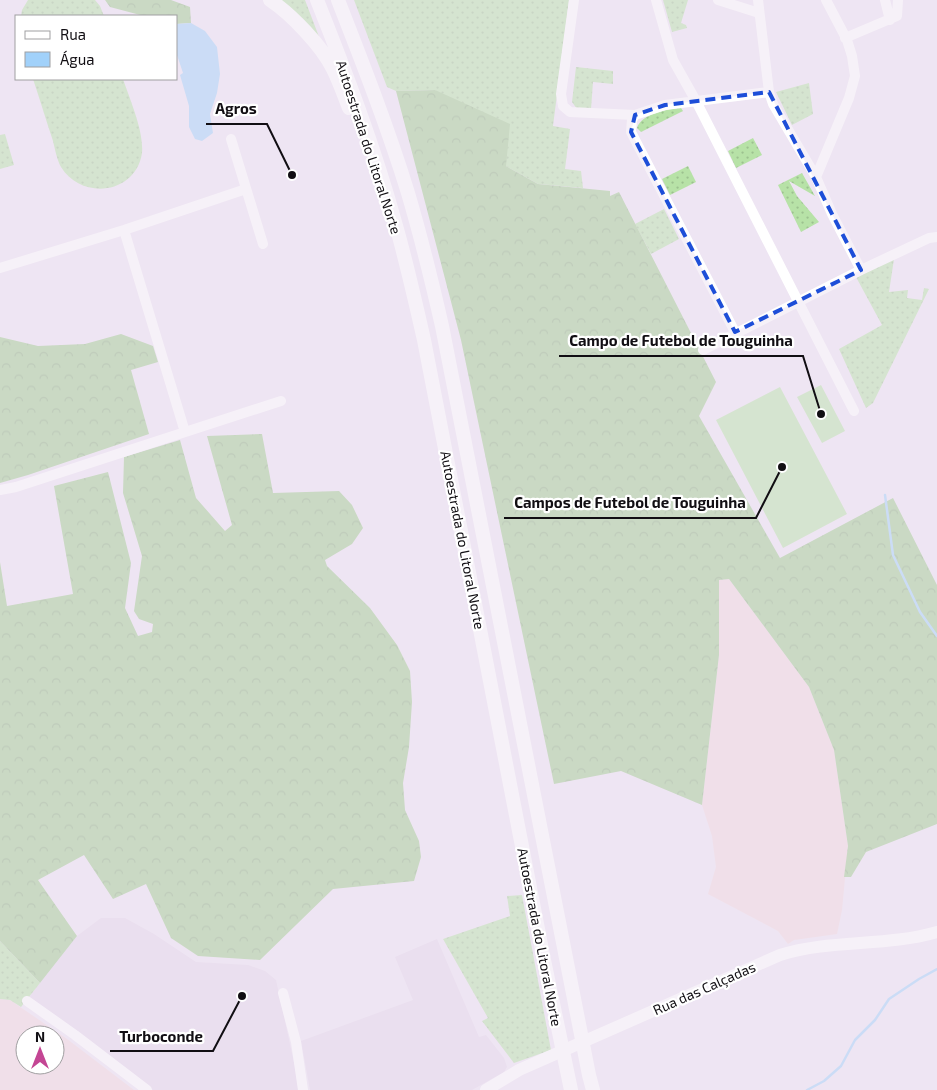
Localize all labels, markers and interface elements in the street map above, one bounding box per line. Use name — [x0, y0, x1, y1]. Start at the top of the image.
legend — [15, 15, 178, 80]
text: Rua — [60, 25, 86, 43]
text: Água — [60, 50, 95, 68]
street label: Autoestrada do Litoral Norte — [333, 58, 405, 236]
callout: Agros — [206, 94, 267, 124]
text: Agros — [215, 99, 257, 117]
callout: Campo de Futebol de Touguinha — [559, 326, 803, 356]
text: Campo de Futebol de Touguinha — [569, 331, 793, 349]
street label: Autoestrada do Litoral Norte — [437, 449, 489, 631]
callout: Campos de Futebol de Touguinha — [504, 488, 756, 518]
text: Campos de Futebol de Touguinha — [514, 493, 746, 511]
street label: Autoestrada do Litoral Norte — [514, 846, 566, 1028]
street label: Rua das Calçadas — [650, 958, 758, 1019]
callout: Turboconde — [110, 1021, 213, 1051]
north arrow — [15, 1025, 65, 1075]
text: Turboconde — [119, 1027, 203, 1045]
text: N — [35, 1028, 45, 1045]

